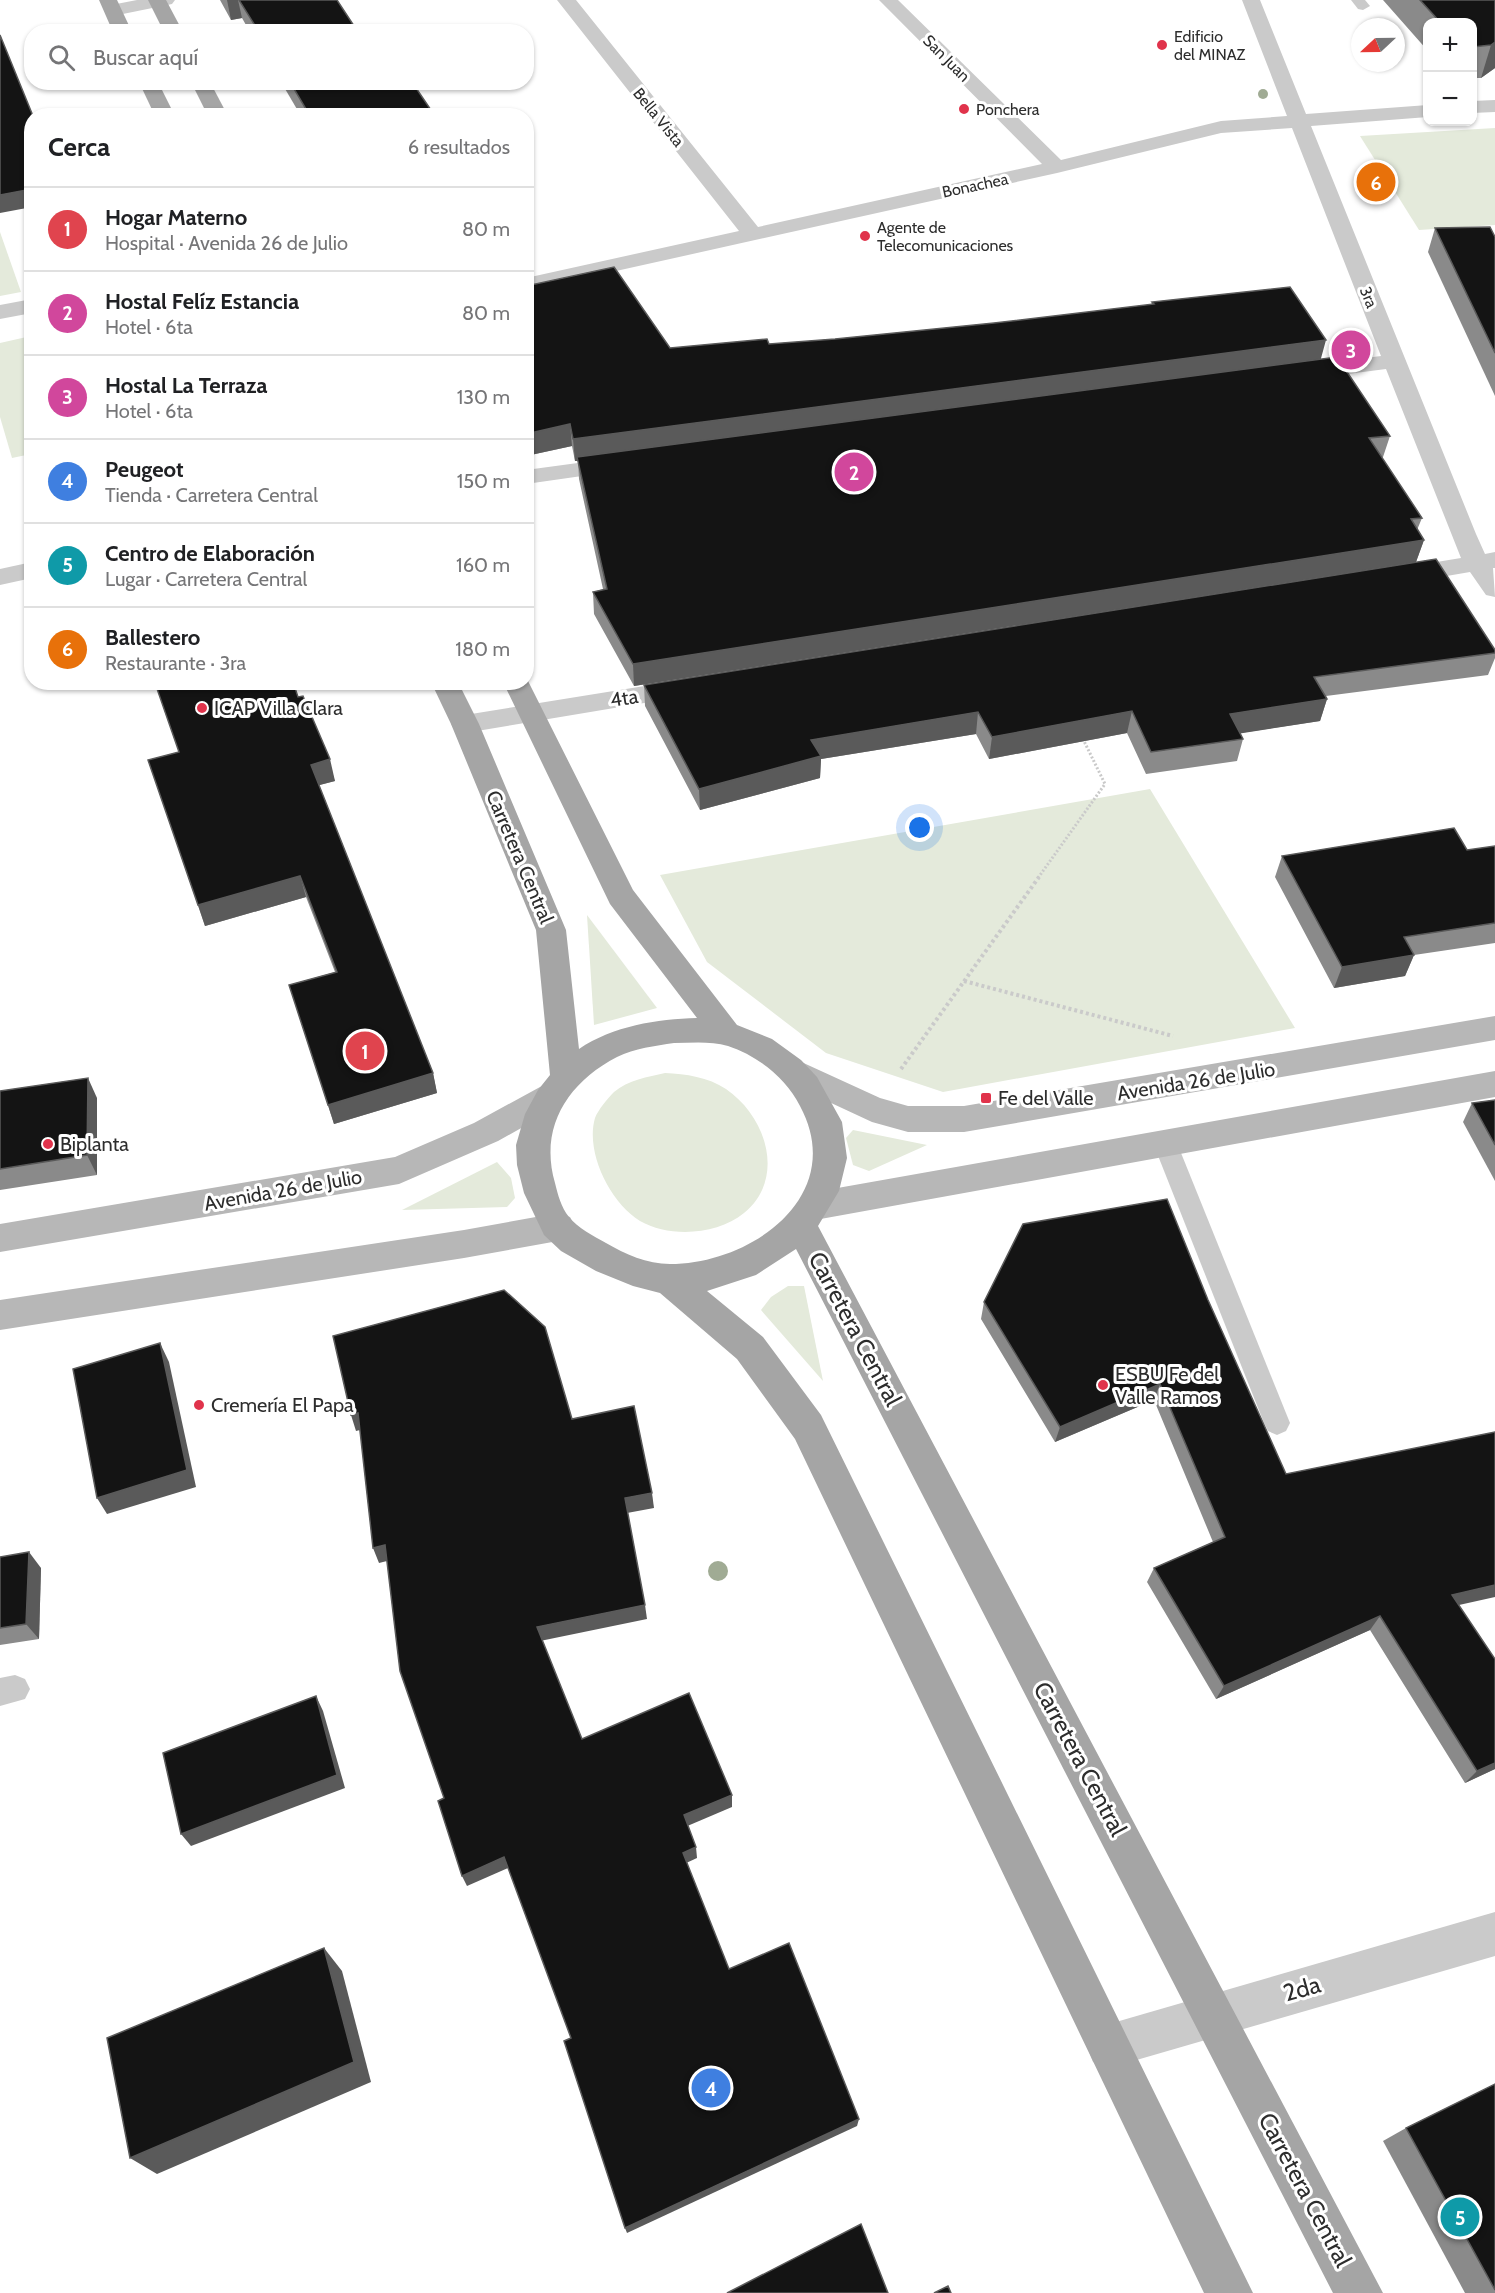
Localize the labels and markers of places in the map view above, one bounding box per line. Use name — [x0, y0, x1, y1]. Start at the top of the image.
place label: Edificio del MINAZ — [1174, 27, 1246, 64]
marker: Edificio del MINAZ — [1155, 38, 1169, 52]
place label: Ponchera — [976, 100, 1040, 119]
marker: Ponchera — [957, 102, 971, 116]
pin: 6 — [1356, 160, 1396, 204]
place label: Agente de Telecomunicaciones — [877, 218, 1014, 255]
marker: Agente de Telecomunicaciones — [858, 229, 872, 243]
pin: 3 — [1332, 328, 1370, 372]
pin: 2 — [834, 450, 874, 494]
place label: ICAP Villa Clara — [214, 696, 343, 720]
marker: ICAP Villa Clara — [195, 701, 209, 715]
pin: 1 — [346, 1028, 385, 1074]
place label: Fe del Valle — [998, 1086, 1093, 1110]
marker: Fe del Valle — [979, 1091, 993, 1105]
place label: Biplanta — [60, 1132, 129, 1156]
marker: Biplanta — [41, 1137, 55, 1151]
place label: ESBU Fe del Valle Ramos — [1115, 1362, 1219, 1409]
marker: ESBU Fe del Valle Ramos — [1096, 1378, 1110, 1392]
place label: Cremería El Papa — [211, 1393, 354, 1417]
marker: Cremería El Papa — [192, 1398, 206, 1412]
pin: 4 — [692, 2066, 730, 2110]
pin: 5 — [1440, 2194, 1480, 2240]

